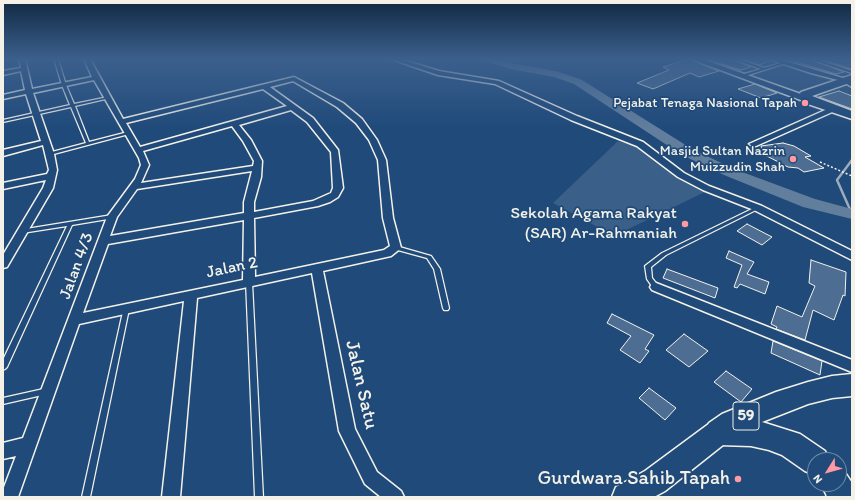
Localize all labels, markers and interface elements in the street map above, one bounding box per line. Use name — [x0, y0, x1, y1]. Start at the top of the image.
place label: Pejabat Tenaga Nasional Tapah — [613, 95, 797, 111]
marker: Pejabat Tenaga Nasional Tapah — [800, 98, 810, 108]
place label: Masjid Sultan Nazrin Muizzudin Shah — [660, 143, 785, 176]
marker: Masjid Sultan Nazrin Muizzudin Shah — [788, 154, 798, 164]
place label: Sekolah Agama Rakyat (SAR) Ar-Rahmaniah — [510, 204, 677, 244]
marker: Sekolah Agama Rakyat (SAR) Ar-Rahmaniah — [680, 219, 690, 229]
street label: Jalan 4/3 — [56, 230, 98, 302]
street label: Jalan 2 — [205, 253, 259, 283]
street label: Jalan Satu — [339, 338, 383, 432]
road number: 59 — [733, 402, 759, 430]
north arrow — [807, 452, 847, 492]
place label: Gurdwara Sahib Tapah — [537, 467, 730, 491]
text: N — [810, 472, 825, 486]
marker: Gurdwara Sahib Tapah — [733, 474, 743, 484]

